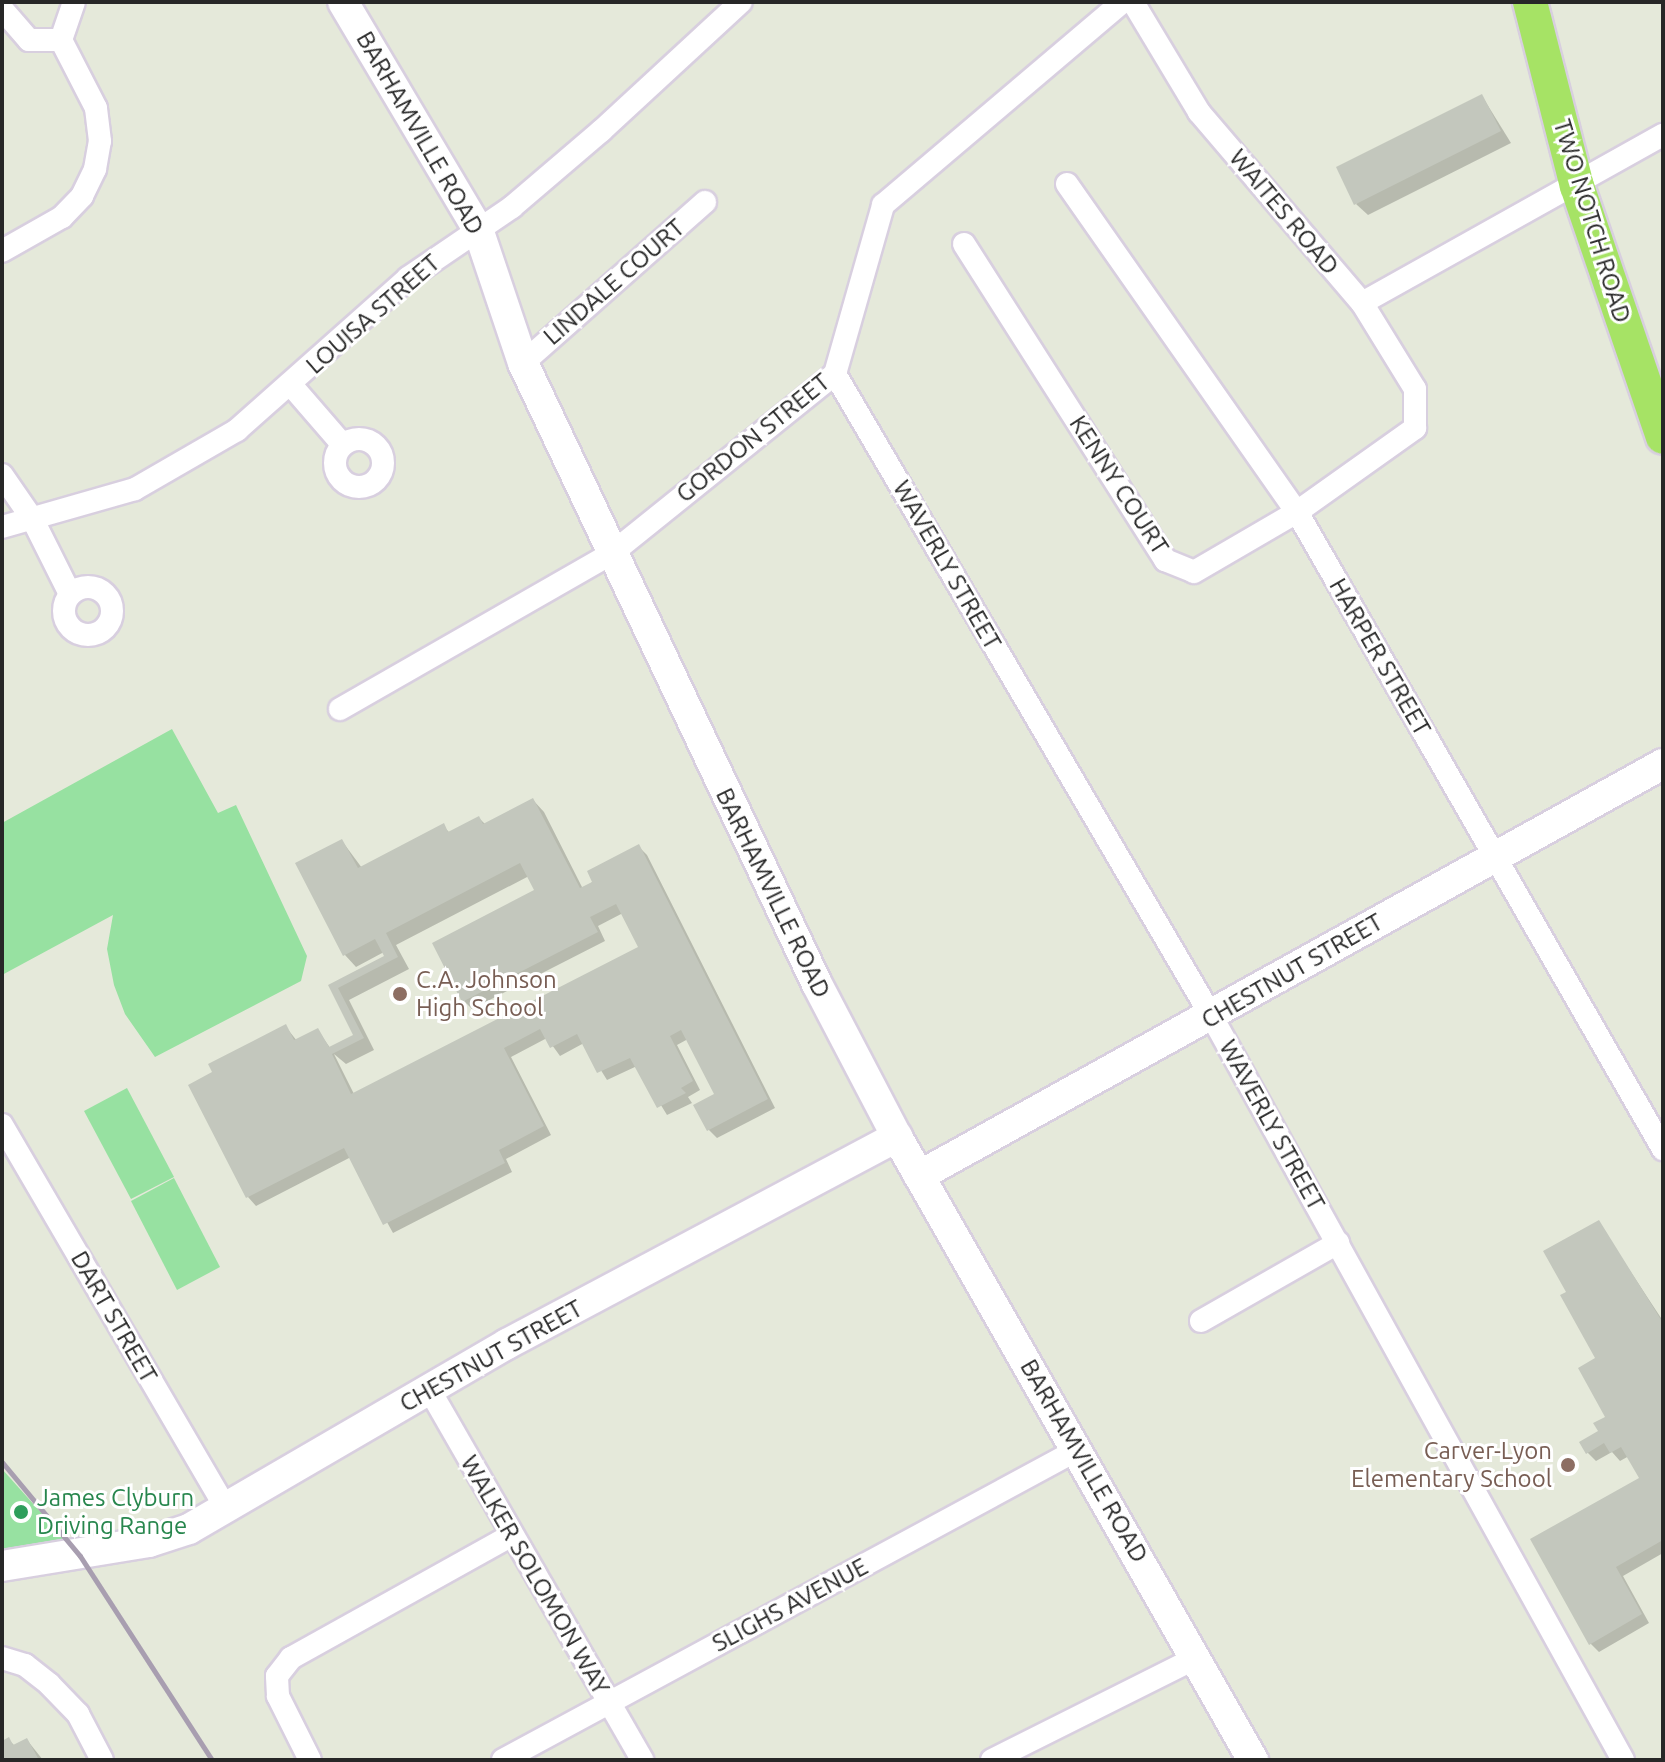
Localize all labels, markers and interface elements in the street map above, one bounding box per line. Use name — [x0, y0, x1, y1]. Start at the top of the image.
street label: BARHAMVILLE ROAD — [350, 26, 490, 240]
street label: TWO NOTCH ROAD — [1547, 116, 1637, 326]
street label: WAITES ROAD — [1223, 144, 1345, 280]
street label: LINDALE COURT — [538, 213, 690, 351]
street label: LOUISA STREET — [300, 248, 446, 380]
street label: GORDON STREET — [671, 367, 835, 509]
street label: KENNY COURT — [1063, 410, 1175, 560]
street label: WAVERLY STREET — [887, 475, 1007, 655]
street label: HARPER STREET — [1323, 573, 1437, 741]
street label: BARHAMVILLE ROAD — [710, 784, 836, 1002]
street label: CHESTNUT STREET — [1196, 907, 1388, 1035]
place label: C.A. Johnson High School — [416, 966, 557, 1022]
marker: C.A. Johnson High School — [391, 985, 409, 1003]
street label: WAVERLY STREET — [1213, 1035, 1331, 1215]
street label: DART STREET — [65, 1246, 163, 1388]
street label: CHESTNUT STREET — [395, 1294, 587, 1418]
street label: BARHAMVILLE ROAD — [1014, 1354, 1154, 1568]
place label: Carver-Lyon Elementary School — [1351, 1437, 1552, 1493]
street label: WALKER SOLOMON WAY — [455, 1450, 615, 1700]
marker: Carver-Lyon Elementary School — [1559, 1456, 1577, 1474]
place label: James Clyburn Driving Range — [37, 1484, 194, 1540]
marker: James Clyburn Driving Range — [12, 1503, 30, 1521]
street label: SLIGHS AVENUE — [707, 1552, 873, 1658]

